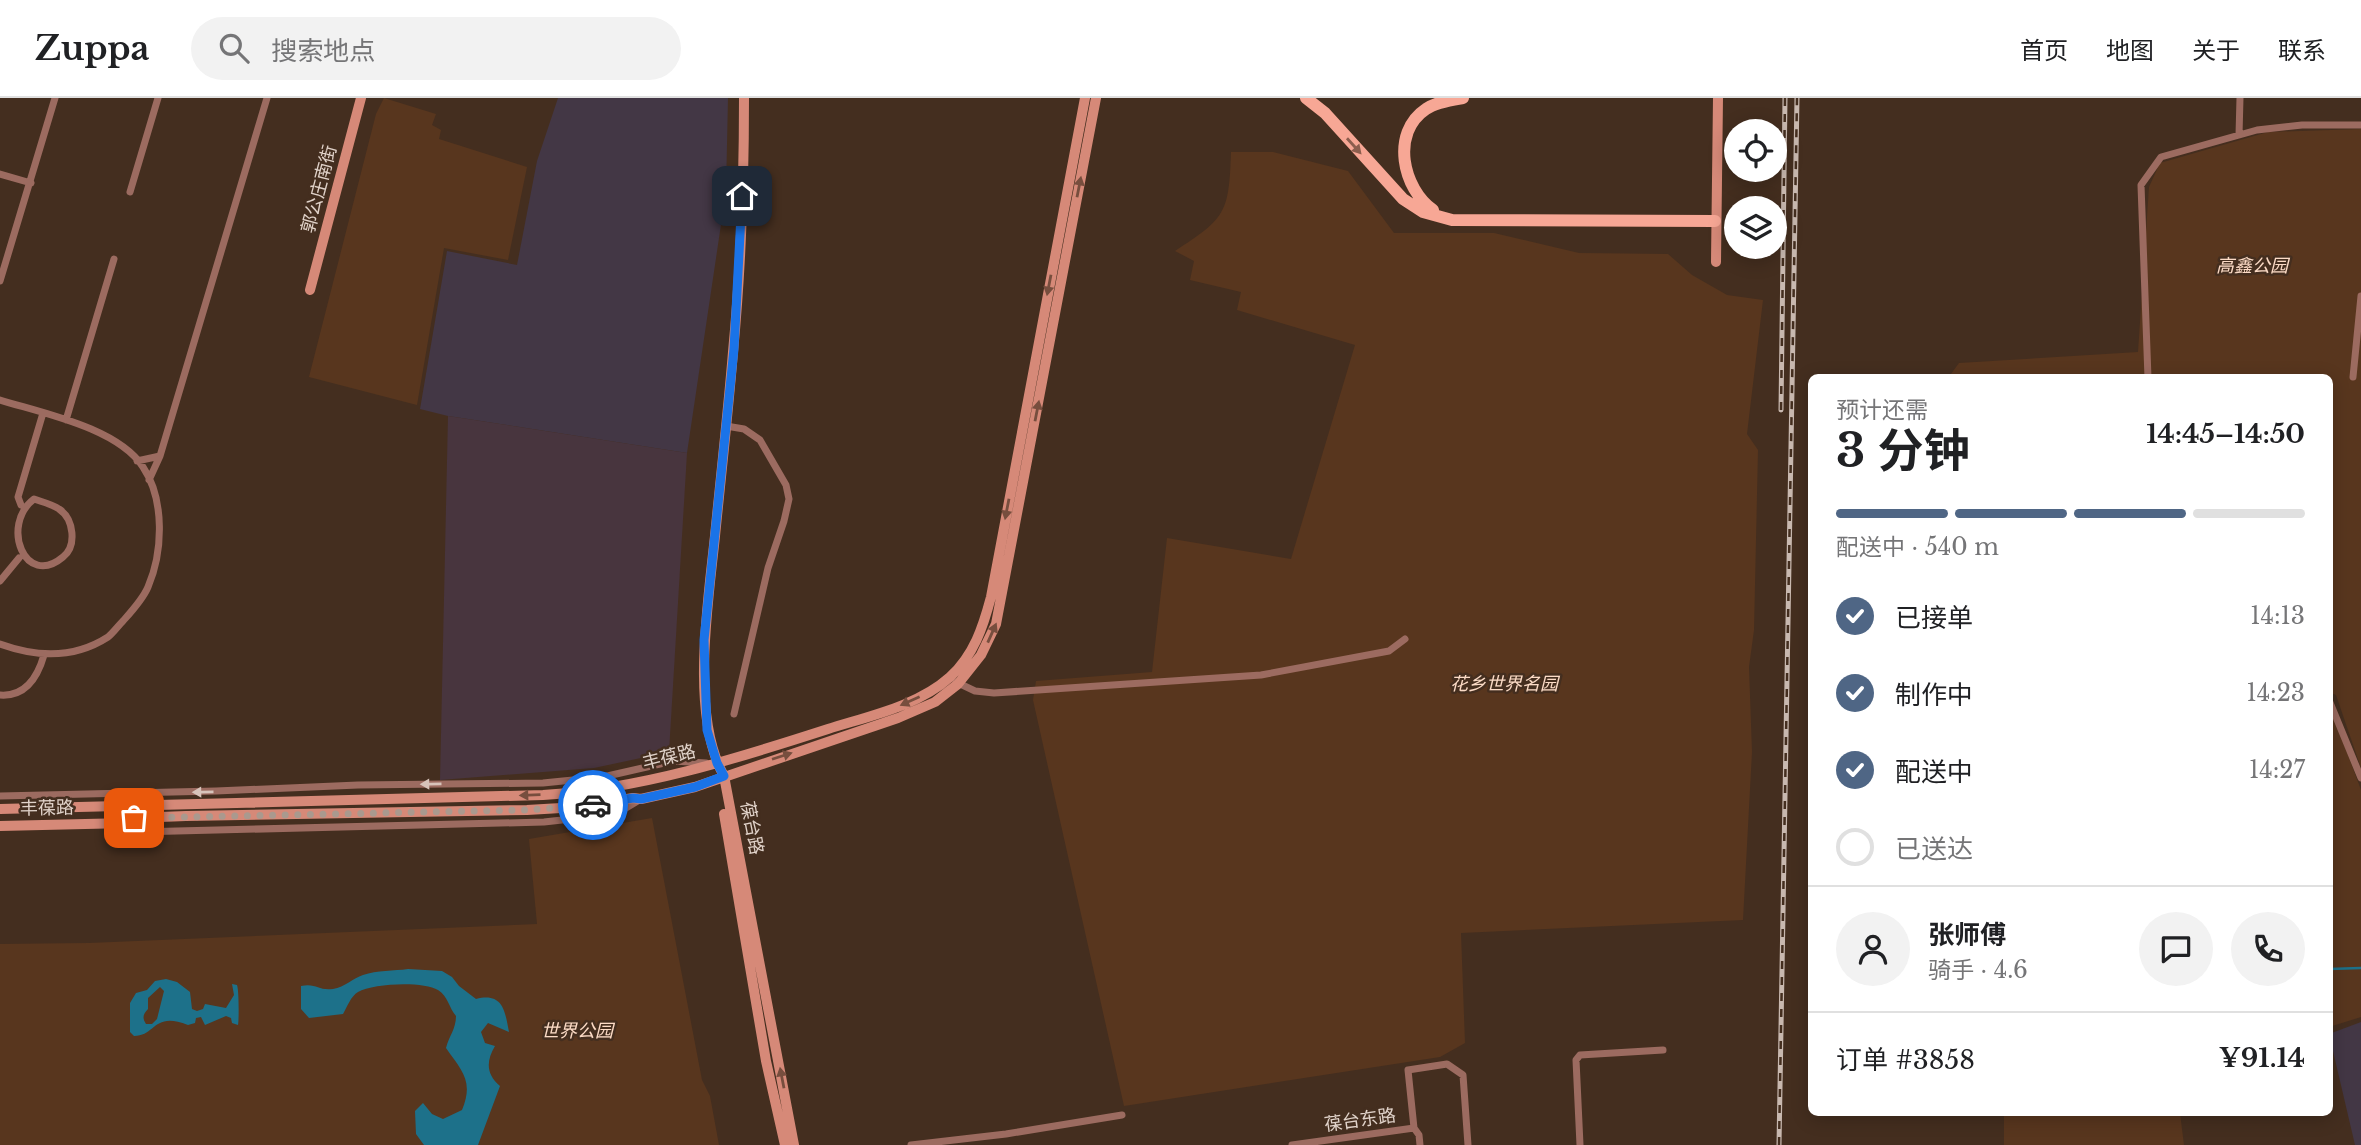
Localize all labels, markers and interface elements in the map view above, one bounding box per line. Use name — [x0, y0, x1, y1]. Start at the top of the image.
search box — [191, 17, 681, 80]
text: Zuppa — [35, 28, 149, 69]
icon: search — [215, 29, 253, 67]
text: 搜索地点 — [271, 35, 375, 67]
text: 首页 — [2020, 36, 2068, 65]
text: 地图 — [2106, 36, 2154, 65]
text: 关于 — [2192, 36, 2240, 65]
text: 联系 — [2278, 36, 2326, 65]
map controls — [1724, 119, 1787, 259]
button: locate — [1724, 119, 1787, 182]
one-way arrow — [1346, 137, 1362, 154]
street label: 郭公庄南街 — [297, 143, 341, 235]
pin — [712, 166, 772, 226]
one-way arrow — [1074, 176, 1085, 198]
icon: home — [723, 177, 761, 215]
button: layers — [1724, 196, 1787, 259]
park label: 高鑫公园 — [2216, 255, 2291, 277]
one-way arrow — [1043, 274, 1054, 296]
text: 预计还需 — [1836, 396, 1928, 424]
one-way arrow — [1032, 400, 1043, 422]
text: 14:45–14:50 — [2146, 418, 2305, 450]
text: 3 分钟 — [1836, 422, 1970, 479]
one-way arrow — [1001, 498, 1012, 520]
text: 配送中 · 540 m — [1836, 533, 1999, 561]
icon: check — [1836, 597, 1874, 635]
text: 已接单 — [1895, 602, 1973, 634]
text: 14:13 — [2250, 602, 2305, 630]
one-way arrow — [987, 623, 998, 644]
park label: 花乡世界名园 — [1450, 673, 1561, 695]
icon: check — [1836, 674, 1874, 712]
text: 制作中 — [1895, 679, 1973, 711]
text: 14:23 — [2246, 679, 2305, 707]
one-way arrow — [900, 695, 920, 707]
street label: 丰葆路 — [640, 740, 698, 774]
one-way arrow — [772, 750, 793, 760]
icon: check — [1836, 751, 1874, 789]
text: 配送中 — [1895, 756, 1973, 788]
text: 14:27 — [2249, 756, 2305, 784]
courier — [558, 770, 628, 840]
one-way arrow — [419, 778, 441, 790]
one-way arrow — [192, 786, 214, 797]
icon: car — [574, 786, 612, 824]
pin — [104, 788, 164, 848]
one-way arrow — [519, 789, 541, 801]
street label: 丰葆路 — [20, 797, 74, 819]
icon: bag — [115, 799, 153, 837]
street label: 葆台路 — [736, 799, 768, 857]
text: 已送达 — [1895, 833, 1973, 865]
button: person — [1836, 912, 1910, 986]
button: chat — [2139, 912, 2213, 986]
button: phone — [2231, 912, 2305, 986]
text: 张师傅 — [1928, 919, 2006, 951]
text: 骑手 · 4.6 — [1928, 956, 2028, 984]
park label: 世界公园 — [541, 1020, 616, 1042]
text: ¥91.14 — [2219, 1042, 2305, 1074]
text: 订单 #3858 — [1836, 1044, 1975, 1076]
one-way arrow — [776, 1067, 787, 1089]
street label: 葆台东路 — [1323, 1104, 1397, 1136]

